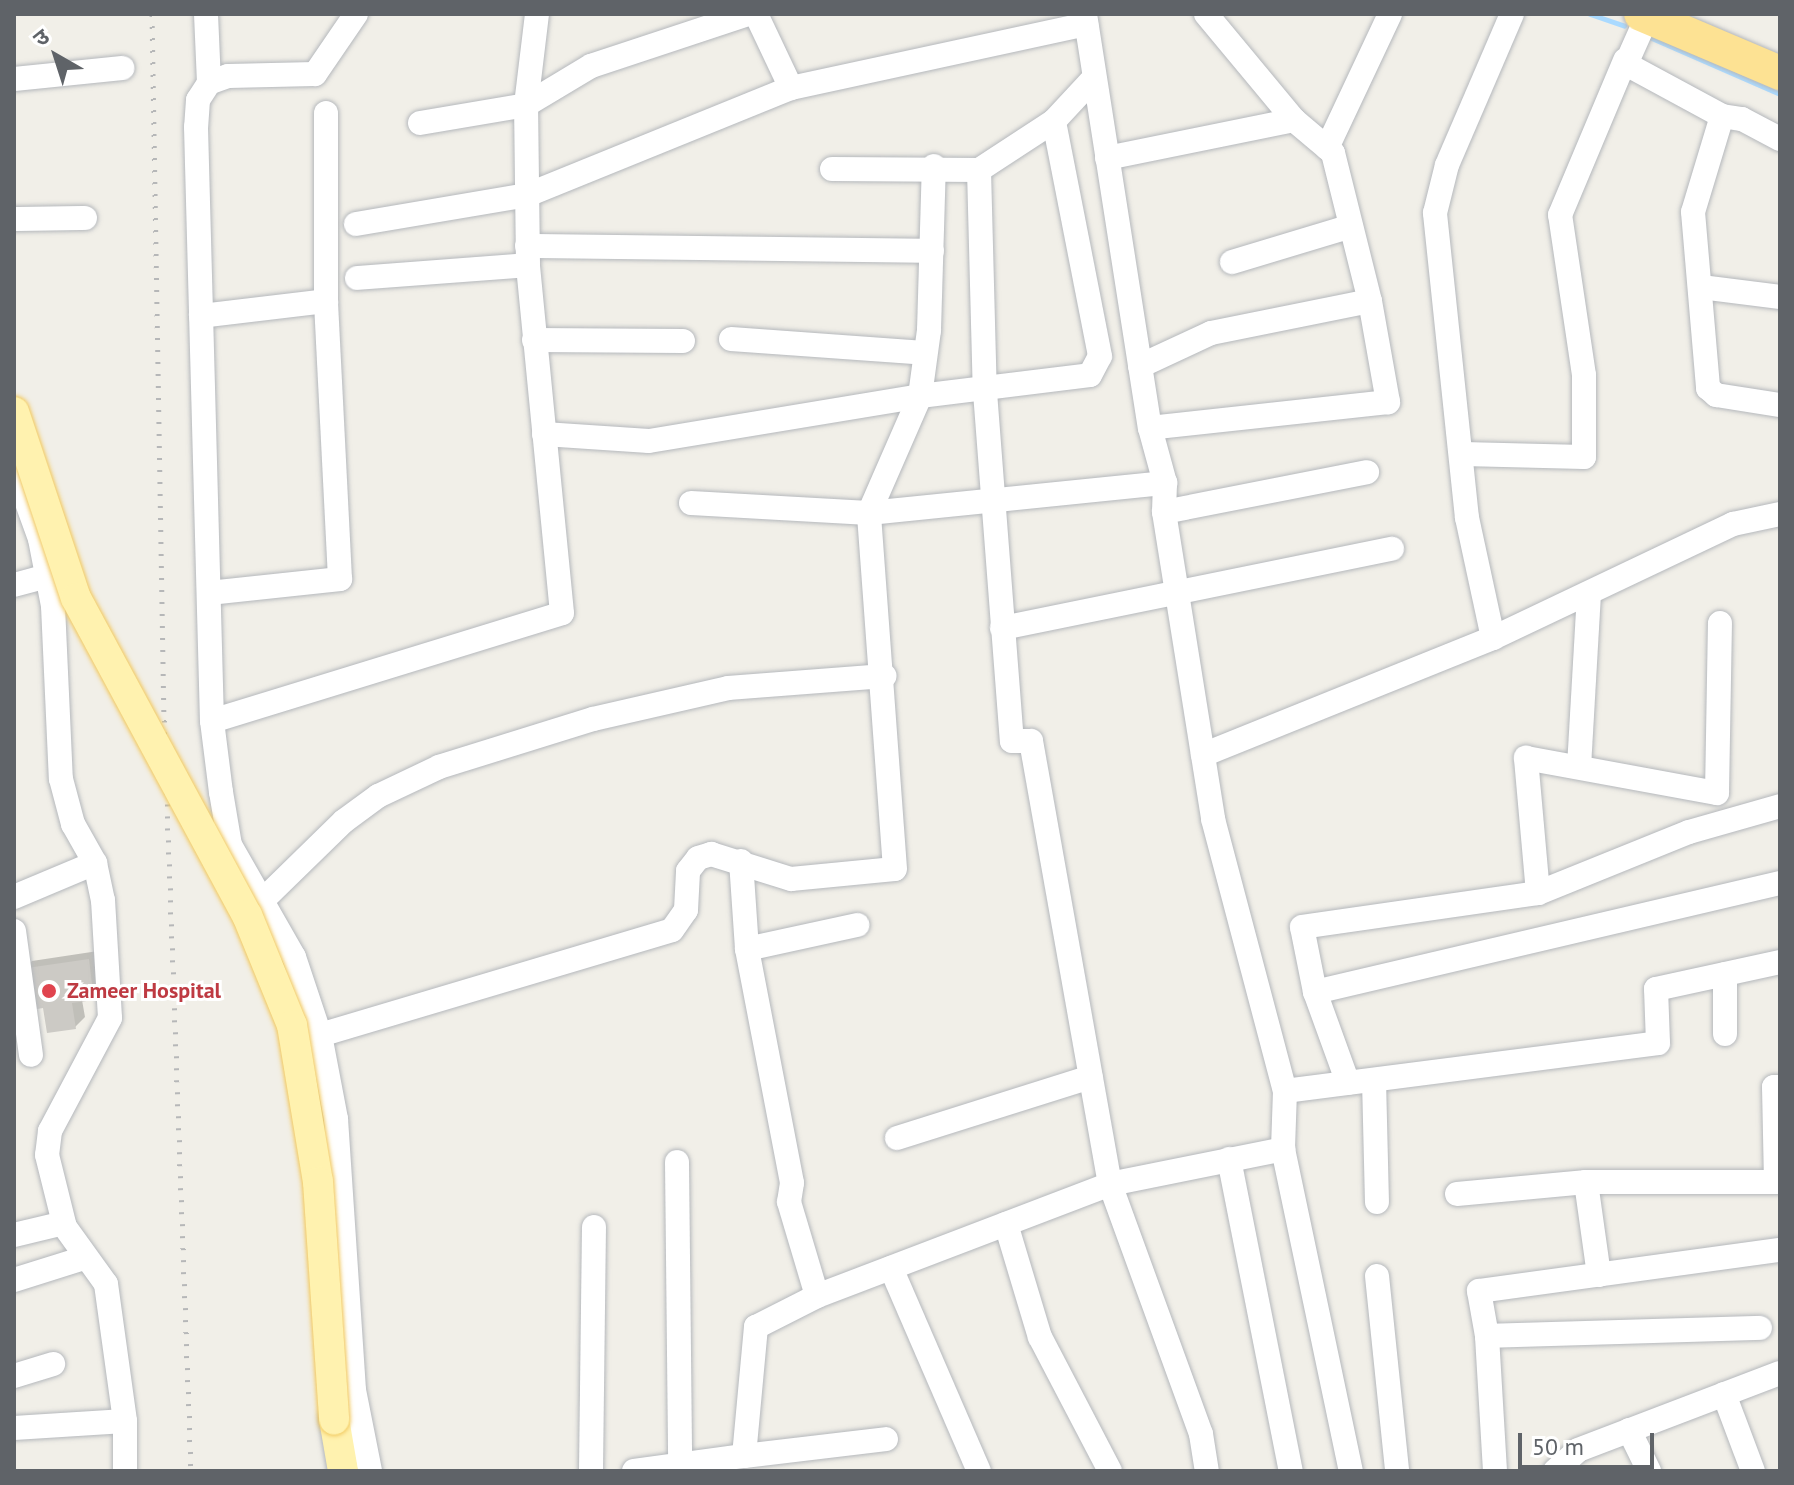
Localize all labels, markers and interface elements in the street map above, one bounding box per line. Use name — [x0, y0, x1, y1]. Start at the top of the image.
north arrow — [16, 16, 96, 96]
text: उ — [27, 22, 55, 52]
place label: Zameer Hospital — [67, 978, 221, 1004]
marker: Zameer Hospital — [38, 980, 60, 1002]
scale bar — [1522, 1417, 1658, 1467]
text: 50 m — [1532, 1431, 1584, 1462]

